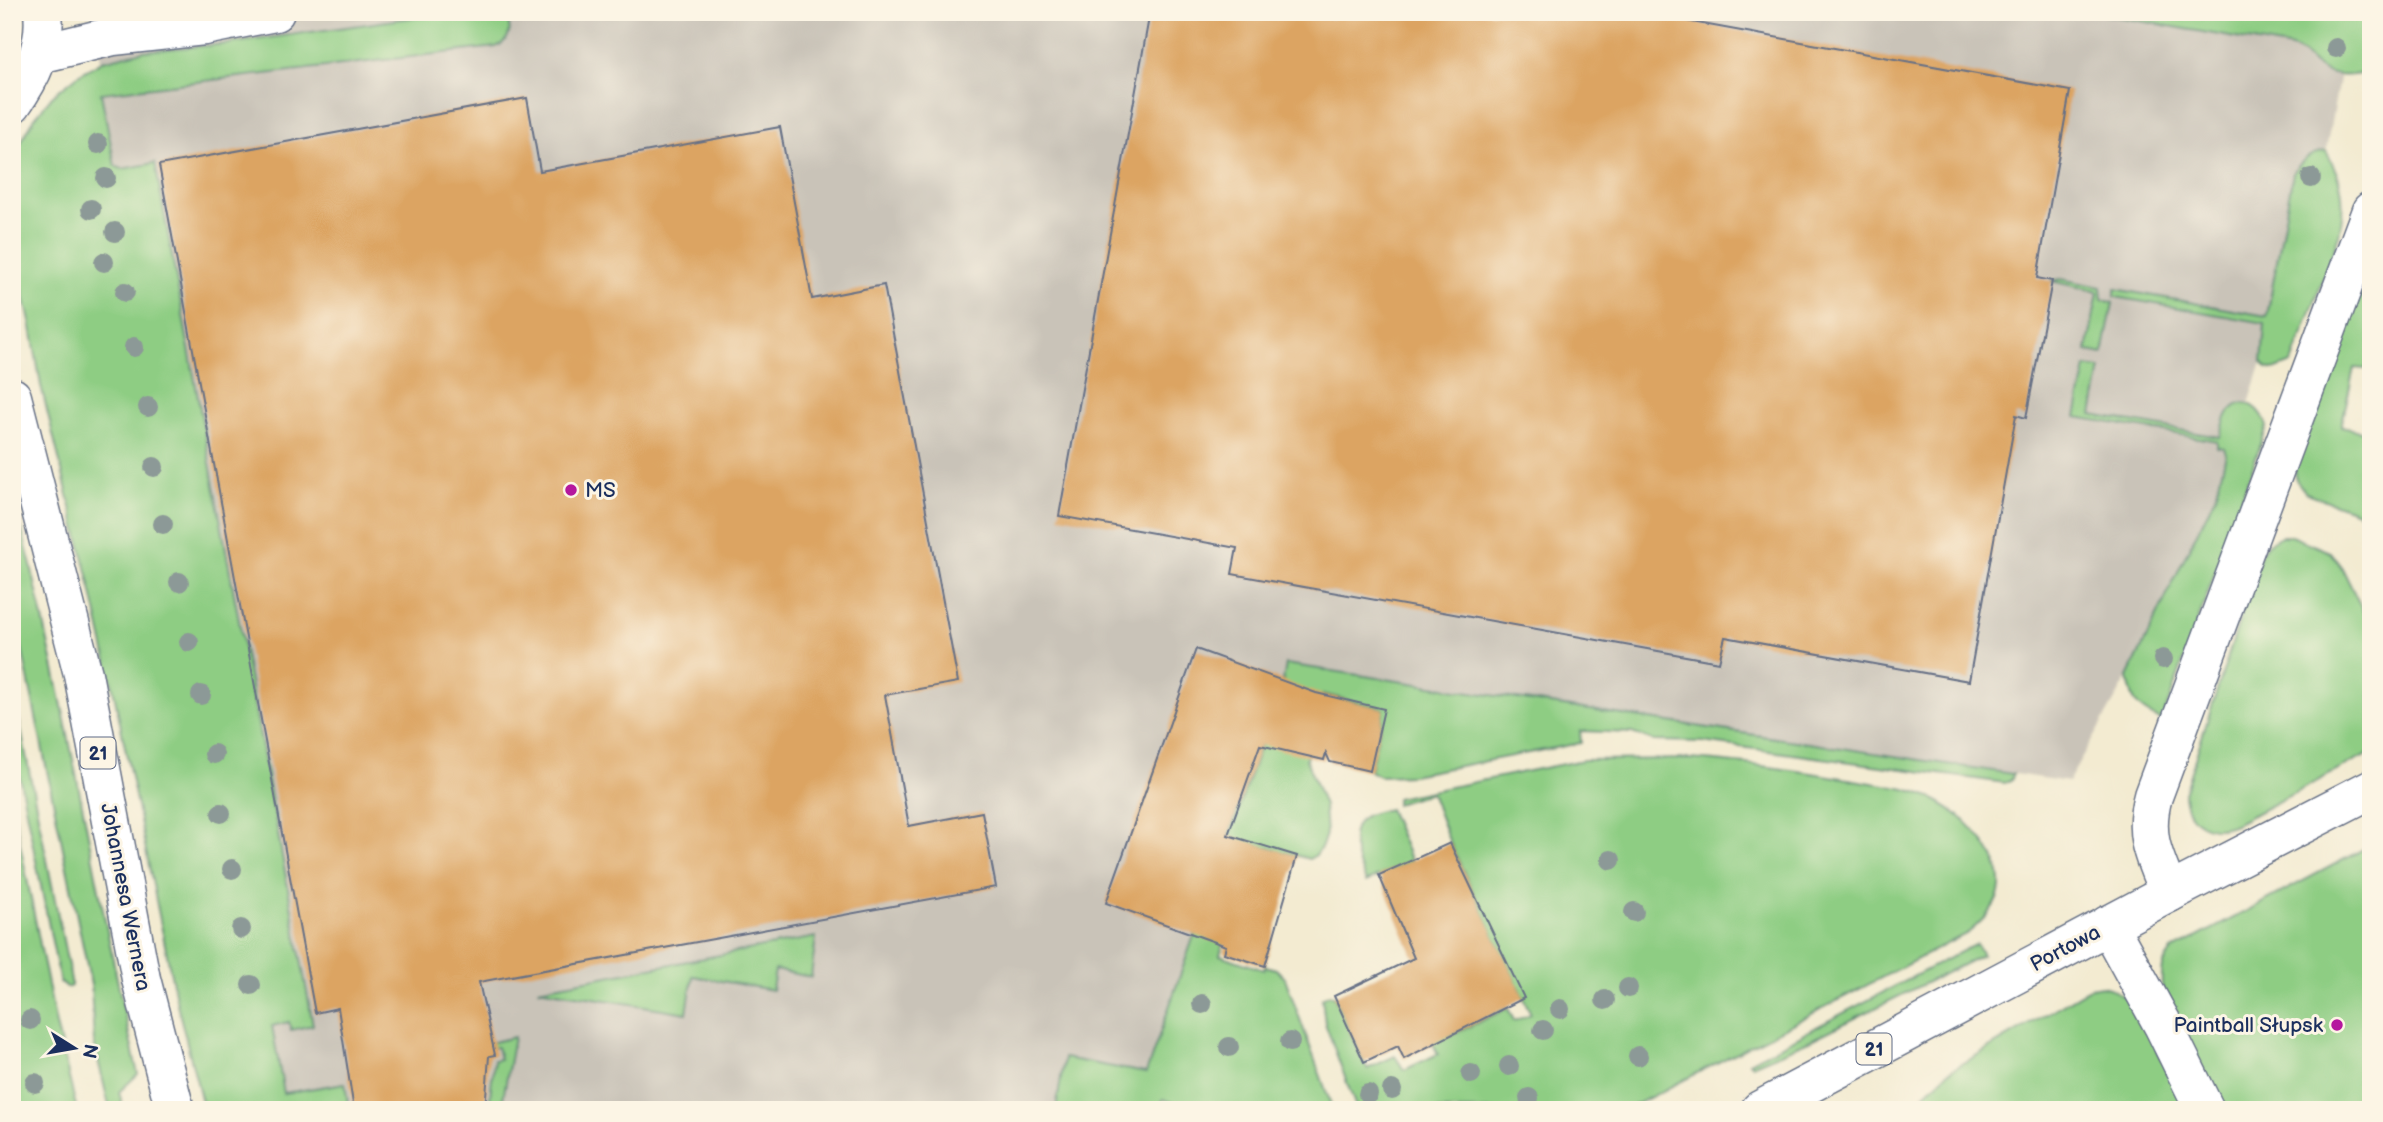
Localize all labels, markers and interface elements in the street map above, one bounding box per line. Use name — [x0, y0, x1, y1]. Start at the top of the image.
place label: MS — [585, 478, 616, 503]
marker: MS — [563, 482, 579, 498]
road number: 21 — [80, 738, 116, 768]
street label: Johannesa Wernera — [95, 801, 156, 993]
street label: Portowa — [2026, 920, 2104, 977]
place label: Paintball Słupsk — [2174, 1013, 2324, 1038]
north arrow — [38, 1014, 108, 1084]
marker: Paintball Słupsk — [2329, 1017, 2345, 1033]
road number: 21 — [1856, 1034, 1892, 1064]
text: N — [77, 1042, 102, 1060]

